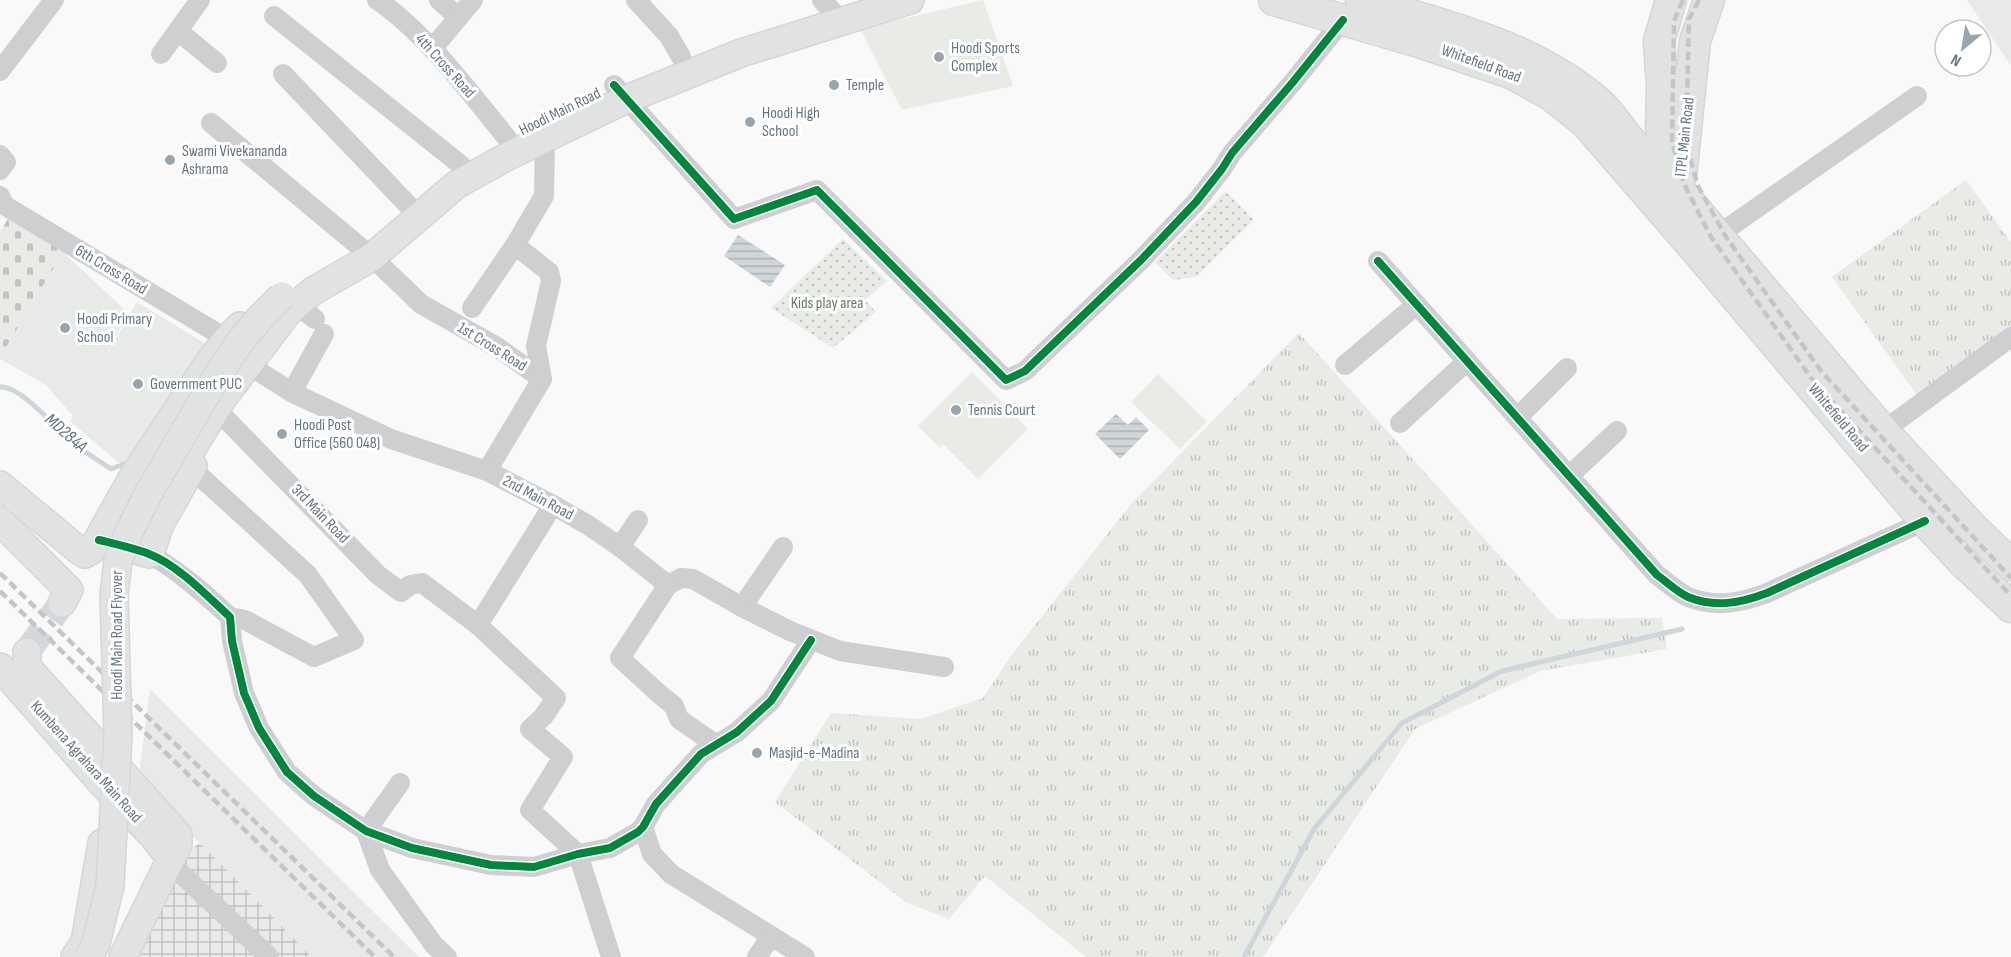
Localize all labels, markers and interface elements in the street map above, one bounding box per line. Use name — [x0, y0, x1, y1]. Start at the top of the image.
north arrow — [1933, 18, 1993, 78]
street label: 4th Cross Road — [411, 30, 479, 102]
place label: Hoodi Sports Complex — [951, 39, 1020, 76]
street label: Whitefield Road — [1438, 41, 1524, 87]
text: N — [1948, 49, 1965, 70]
marker: Hoodi Sports Complex — [932, 50, 946, 64]
place label: Temple — [846, 76, 884, 95]
marker: Temple — [827, 78, 841, 92]
street label: Hoodi Main Road — [516, 84, 604, 140]
street label: ITPL Main Road — [1671, 96, 1699, 178]
place label: Hoodi High School — [762, 104, 820, 141]
marker: Hoodi High School — [743, 115, 757, 129]
place label: Swami Vivekananda Ashrama — [181, 142, 287, 179]
marker: Swami Vivekananda Ashrama — [163, 153, 177, 167]
street label: 6th Cross Road — [72, 241, 150, 299]
park label: Kids play area — [791, 294, 863, 313]
place label: Hoodi Primary School — [77, 310, 152, 347]
street label: 1st Cross Road — [454, 318, 530, 376]
marker: Hoodi Primary School — [58, 321, 72, 335]
place label: Government PUC — [150, 375, 242, 394]
marker: Government PUC — [131, 377, 145, 391]
street label: Whitefield Road — [1804, 380, 1872, 456]
place label: Tennis Court — [968, 401, 1036, 420]
marker: Tennis Court — [949, 403, 963, 417]
water label: MD284A — [41, 409, 92, 457]
place label: Hoodi Post Office (560 048) — [294, 416, 380, 453]
marker: Hoodi Post Office (560 048) — [275, 427, 289, 441]
street label: 2nd Main Road — [499, 471, 577, 525]
street label: 3rd Main Road — [287, 480, 353, 548]
street label: Hoodi Main Road Flyover — [108, 570, 127, 700]
street label: Kumbena Agrahara Main Road — [26, 697, 146, 827]
place label: Masjid-e-Madina — [769, 744, 859, 763]
marker: Masjid-e-Madina — [750, 746, 764, 760]

